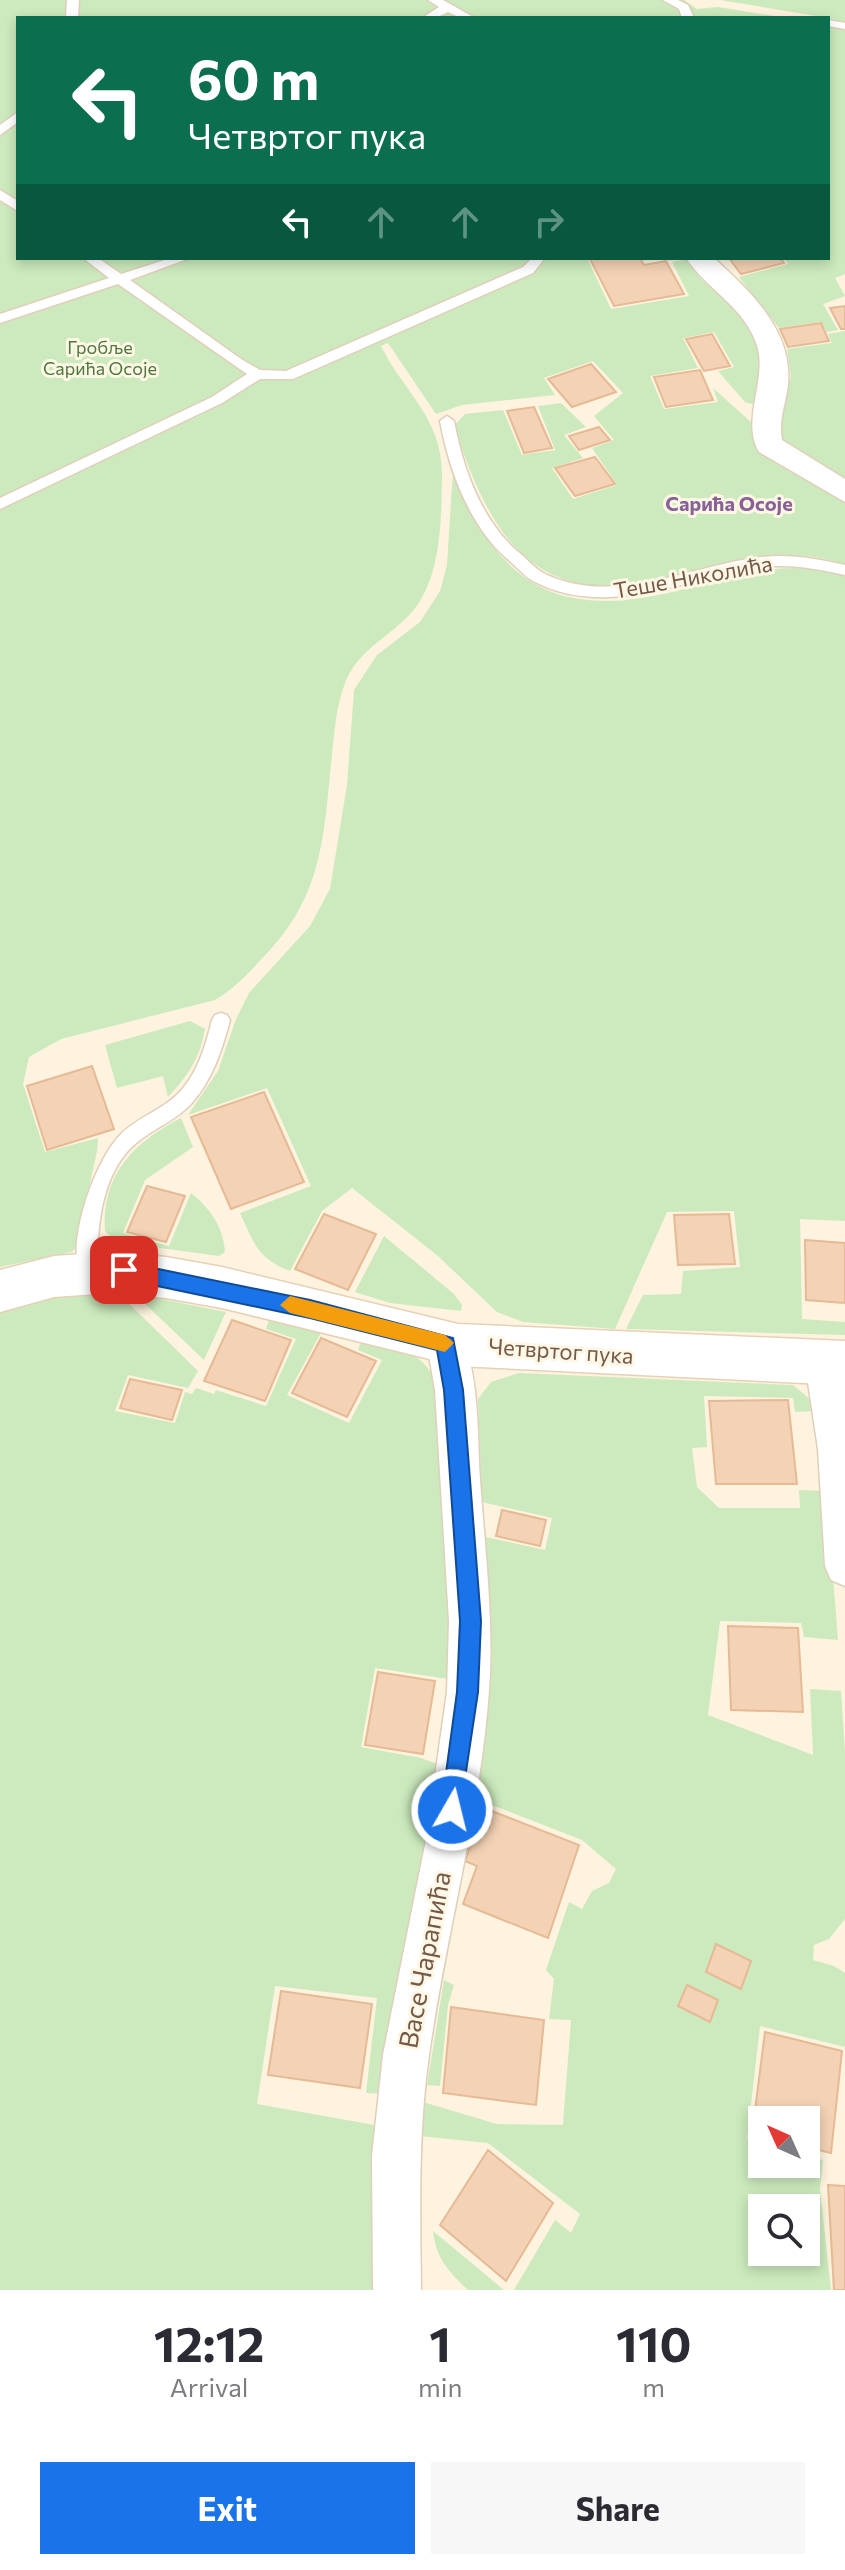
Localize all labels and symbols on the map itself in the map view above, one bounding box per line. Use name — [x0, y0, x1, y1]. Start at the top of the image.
park label: Гробље Сарића Осоје — [43, 336, 157, 379]
district label: Сарића Осоје — [665, 491, 793, 515]
street label: Теше Николића — [611, 549, 774, 604]
pin — [90, 1236, 158, 1304]
street label: Четвртог пука — [488, 1332, 635, 1369]
position arrow — [410, 1768, 494, 1852]
street label: Васе Чарапића — [391, 1869, 456, 2051]
north arrow — [748, 2106, 820, 2178]

